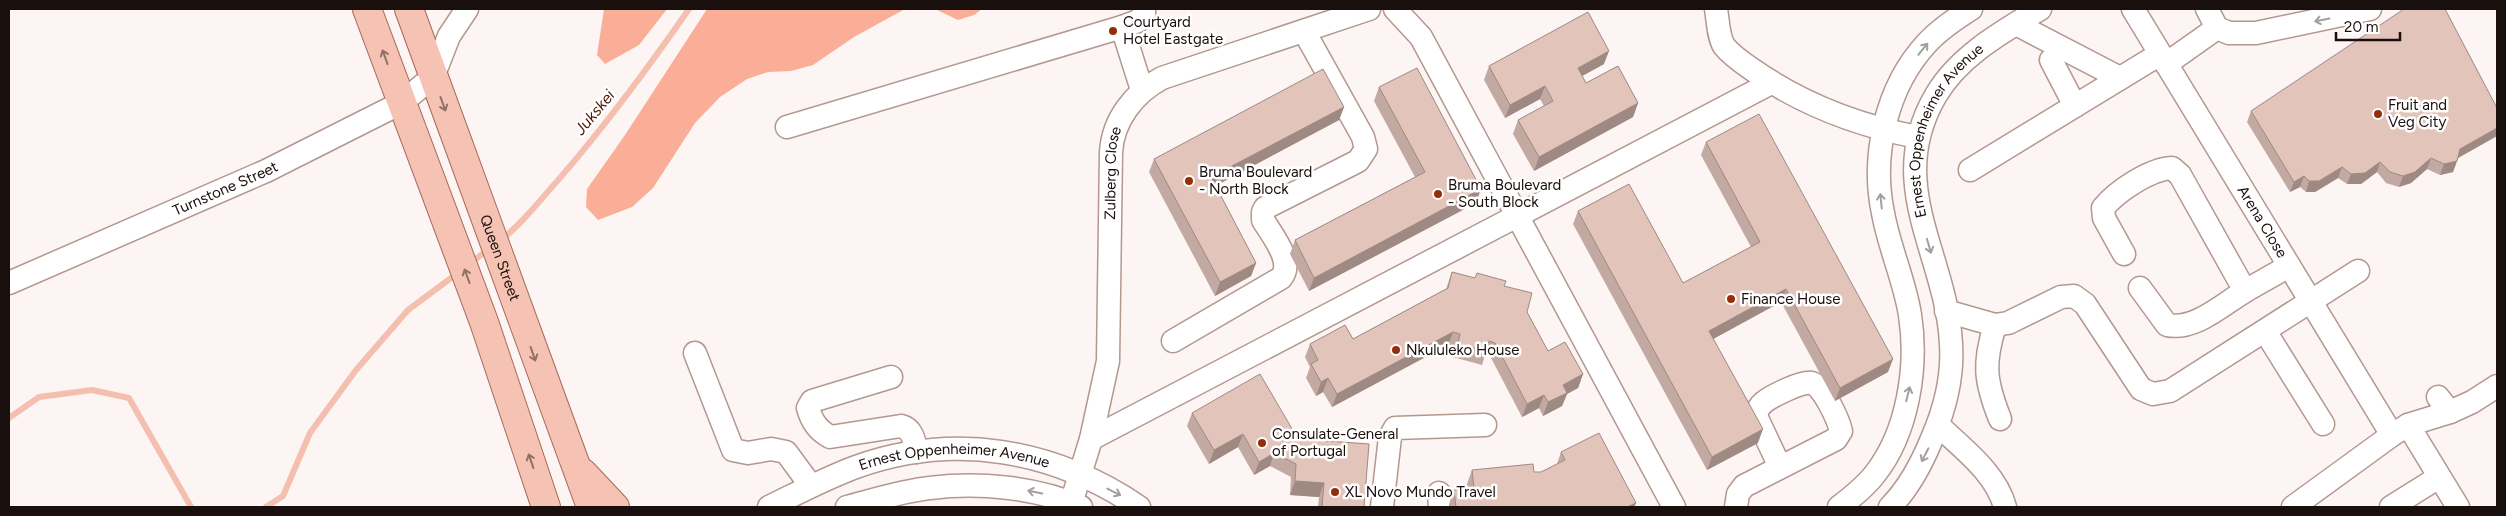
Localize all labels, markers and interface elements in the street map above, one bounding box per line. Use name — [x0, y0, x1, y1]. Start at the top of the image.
scale bar — [2336, 10, 2400, 42]
place label: Courtyard Hotel Eastgate — [1123, 13, 1223, 48]
one-way arrow — [2315, 16, 2331, 25]
text: 20 m — [2344, 18, 2378, 36]
marker: Courtyard Hotel Eastgate — [1107, 25, 1119, 37]
street label: Ernest Oppenheimer Avenue — [1906, 40, 1987, 219]
one-way arrow — [1917, 43, 1928, 56]
one-way arrow — [380, 50, 389, 65]
water label: Jukskei — [570, 86, 619, 139]
one-way arrow — [439, 96, 448, 111]
place label: Fruit and Veg City — [2388, 96, 2447, 131]
marker: Fruit and Veg City — [2372, 108, 2384, 120]
street label: Zulberg Close — [1101, 124, 1125, 220]
street label: Turnstone Street — [170, 157, 281, 220]
place label: Bruma Boulevard - North Block — [1199, 163, 1312, 198]
marker: Bruma Boulevard - North Block — [1183, 175, 1195, 187]
place label: Bruma Boulevard - South Block — [1448, 176, 1561, 211]
street label: Arena Close — [2234, 182, 2291, 261]
marker: Bruma Boulevard - South Block — [1432, 188, 1444, 200]
one-way arrow — [1876, 193, 1886, 209]
street label: Queen Street — [476, 212, 524, 304]
one-way arrow — [1925, 238, 1935, 254]
one-way arrow — [462, 269, 471, 285]
place label: Finance House — [1741, 290, 1841, 308]
marker: Finance House — [1725, 293, 1737, 305]
place label: Nkululeko House — [1406, 341, 1519, 359]
marker: Nkululeko House — [1390, 344, 1402, 356]
one-way arrow — [529, 346, 538, 361]
one-way arrow — [1904, 386, 1913, 402]
place label: Consulate-General of Portugal — [1272, 425, 1398, 460]
marker: Consulate-General of Portugal — [1256, 437, 1268, 449]
street label: Ernest Oppenheimer Avenue — [856, 440, 1052, 474]
one-way arrow — [1920, 447, 1929, 462]
one-way arrow — [526, 454, 535, 469]
place label: XL Novo Mundo Travel — [1345, 483, 1496, 501]
marker: XL Novo Mundo Travel — [1329, 486, 1341, 498]
one-way arrow — [1027, 487, 1043, 497]
one-way arrow — [1106, 488, 1121, 497]

